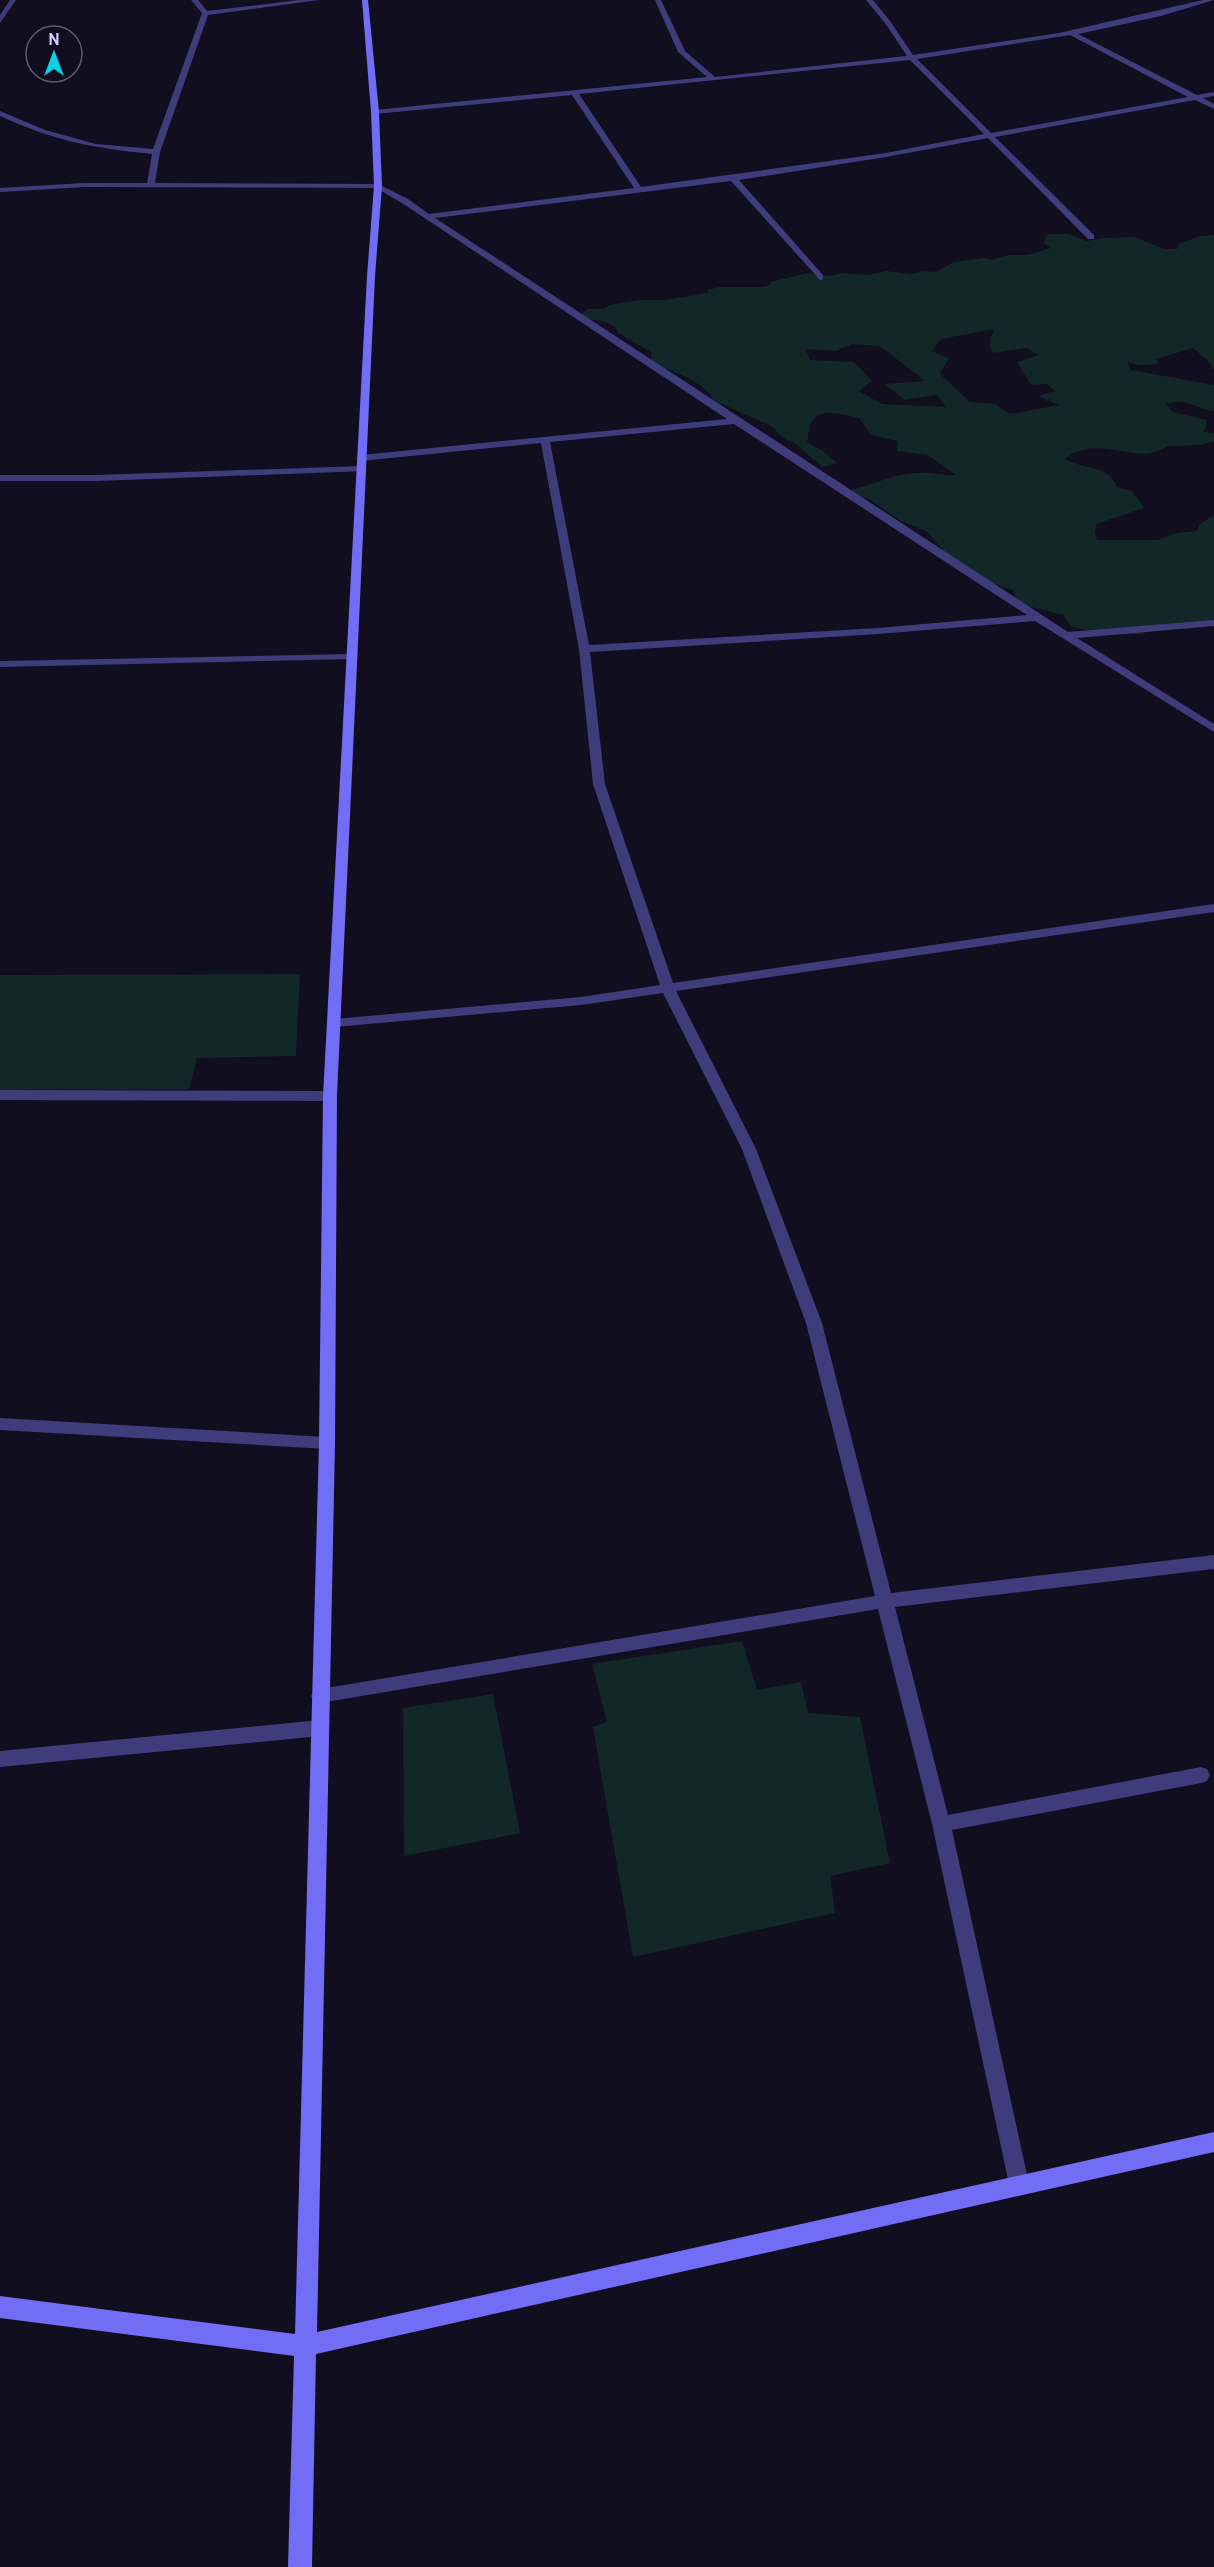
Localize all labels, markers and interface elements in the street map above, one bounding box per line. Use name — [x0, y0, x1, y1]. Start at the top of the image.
north arrow — [24, 24, 84, 84]
text: N — [48, 31, 60, 51]

